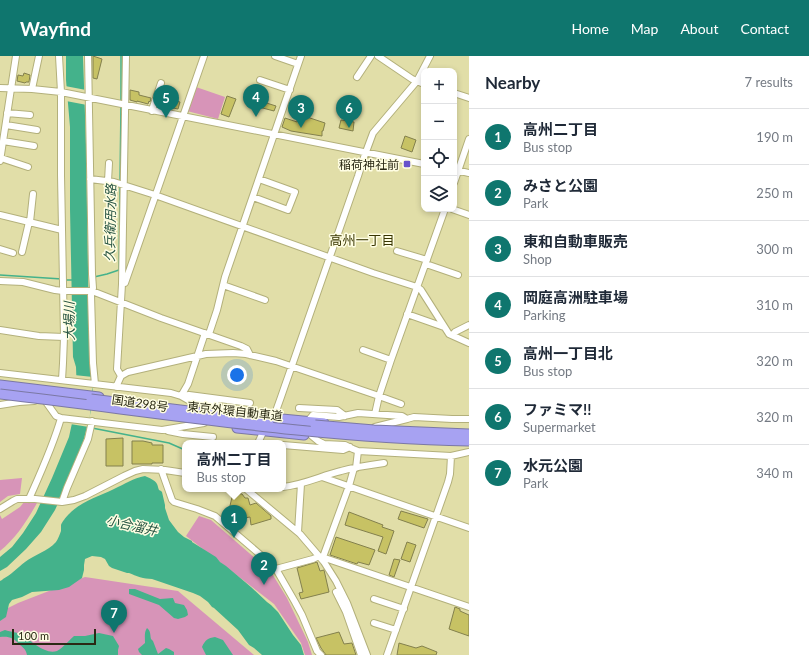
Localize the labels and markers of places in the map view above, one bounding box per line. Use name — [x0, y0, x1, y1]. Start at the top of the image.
pin: 4 — [243, 84, 269, 117]
pin: 5 — [153, 85, 179, 118]
pin: 3 — [288, 95, 314, 128]
pin: 6 — [336, 95, 362, 128]
place label: 稲荷神社前 — [339, 157, 399, 172]
marker: 稲荷神社前 — [402, 159, 412, 169]
pin: 1 — [221, 505, 247, 538]
pin: 2 — [251, 552, 277, 585]
pin: 7 — [101, 600, 127, 633]

